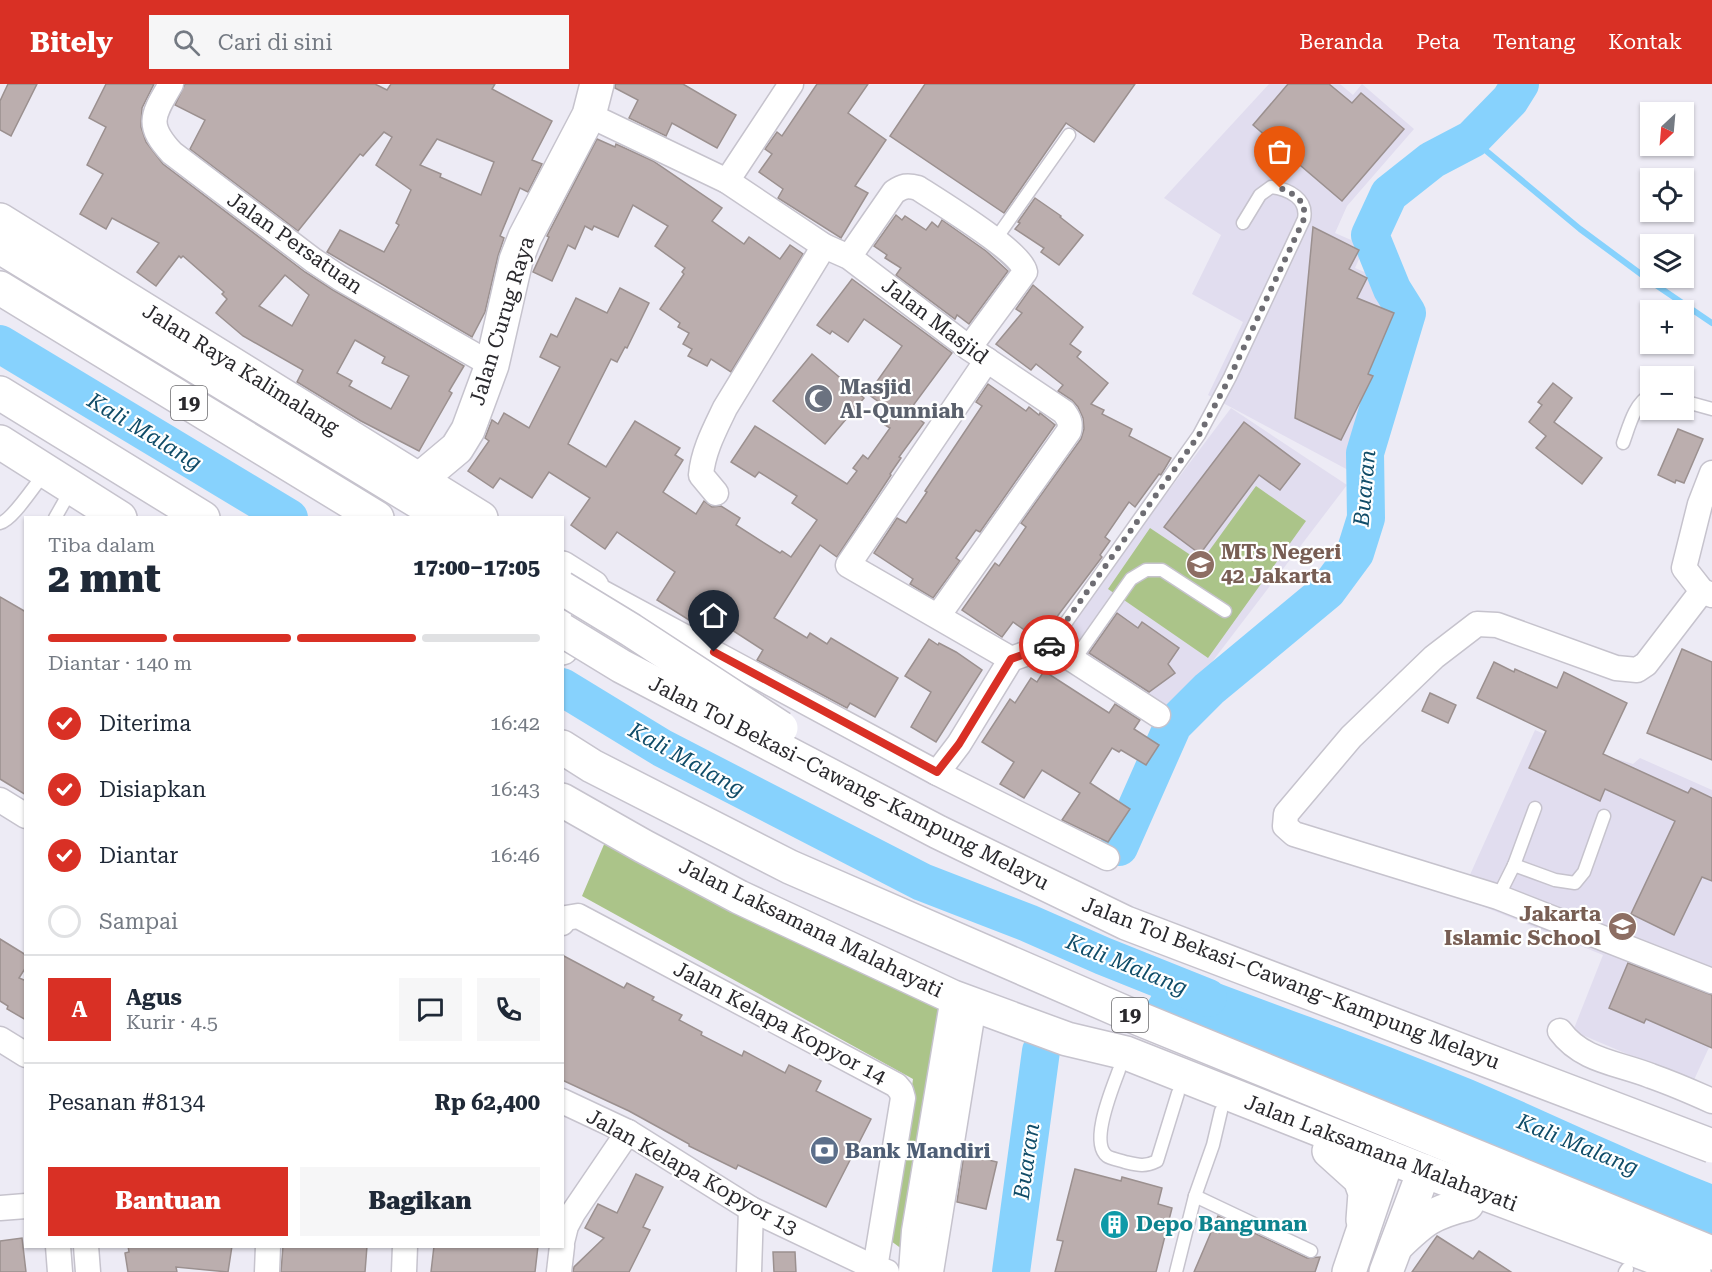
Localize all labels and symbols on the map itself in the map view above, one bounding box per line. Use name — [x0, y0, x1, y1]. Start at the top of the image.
north arrow — [1640, 102, 1694, 156]
pin — [1254, 126, 1305, 188]
street label: Jalan Persatuan — [223, 187, 368, 299]
street label: Jalan Curug Raya — [465, 233, 539, 408]
street label: Jalan Masjid — [877, 273, 993, 369]
street label: Jalan Raya Kalimalang — [138, 299, 344, 439]
place label: Masjid Al-Qunniah — [840, 375, 965, 423]
mosque icon: Masjid Al-Qunniah — [803, 383, 835, 415]
road number: 19 — [171, 386, 207, 420]
water label: Kali Malang — [82, 387, 206, 475]
water label: Buaran — [1349, 449, 1380, 528]
place label: MTs Negeri 42 Jakarta — [1221, 540, 1341, 588]
school or university icon: MTs Negeri 42 Jakarta — [1184, 548, 1216, 580]
pin — [688, 590, 739, 652]
courier — [1019, 615, 1079, 675]
street label: Jalan Tol Bekasi–Cawang–Kampung Melayu — [645, 671, 1053, 895]
water label: Kali Malang — [624, 717, 749, 802]
street label: Jalan Laksamana Malahayati — [675, 854, 947, 1003]
street label: Jalan Tol Bekasi–Cawang–Kampung Melayu — [1079, 892, 1503, 1074]
place label: Jakarta Islamic School — [1444, 902, 1602, 950]
school or university icon: Jakarta Islamic School — [1606, 910, 1638, 942]
water label: Kali Malang — [1062, 928, 1191, 1000]
street label: Jalan Kelapa Kopyor 14 — [670, 957, 891, 1089]
road number: 19 — [1112, 998, 1148, 1032]
street label: Jalan Laksamana Malahayati — [1241, 1090, 1521, 1216]
street label: Jalan Kelapa Kopyor 13 — [582, 1104, 802, 1240]
water label: Kali Malang — [1513, 1108, 1642, 1180]
water label: Buaran — [1009, 1121, 1044, 1202]
bank icon: Bank Mandiri — [808, 1135, 840, 1167]
place label: Bank Mandiri — [845, 1139, 990, 1163]
building icon: Depo Bangunan — [1099, 1208, 1131, 1240]
place label: Depo Bangunan — [1136, 1212, 1307, 1236]

